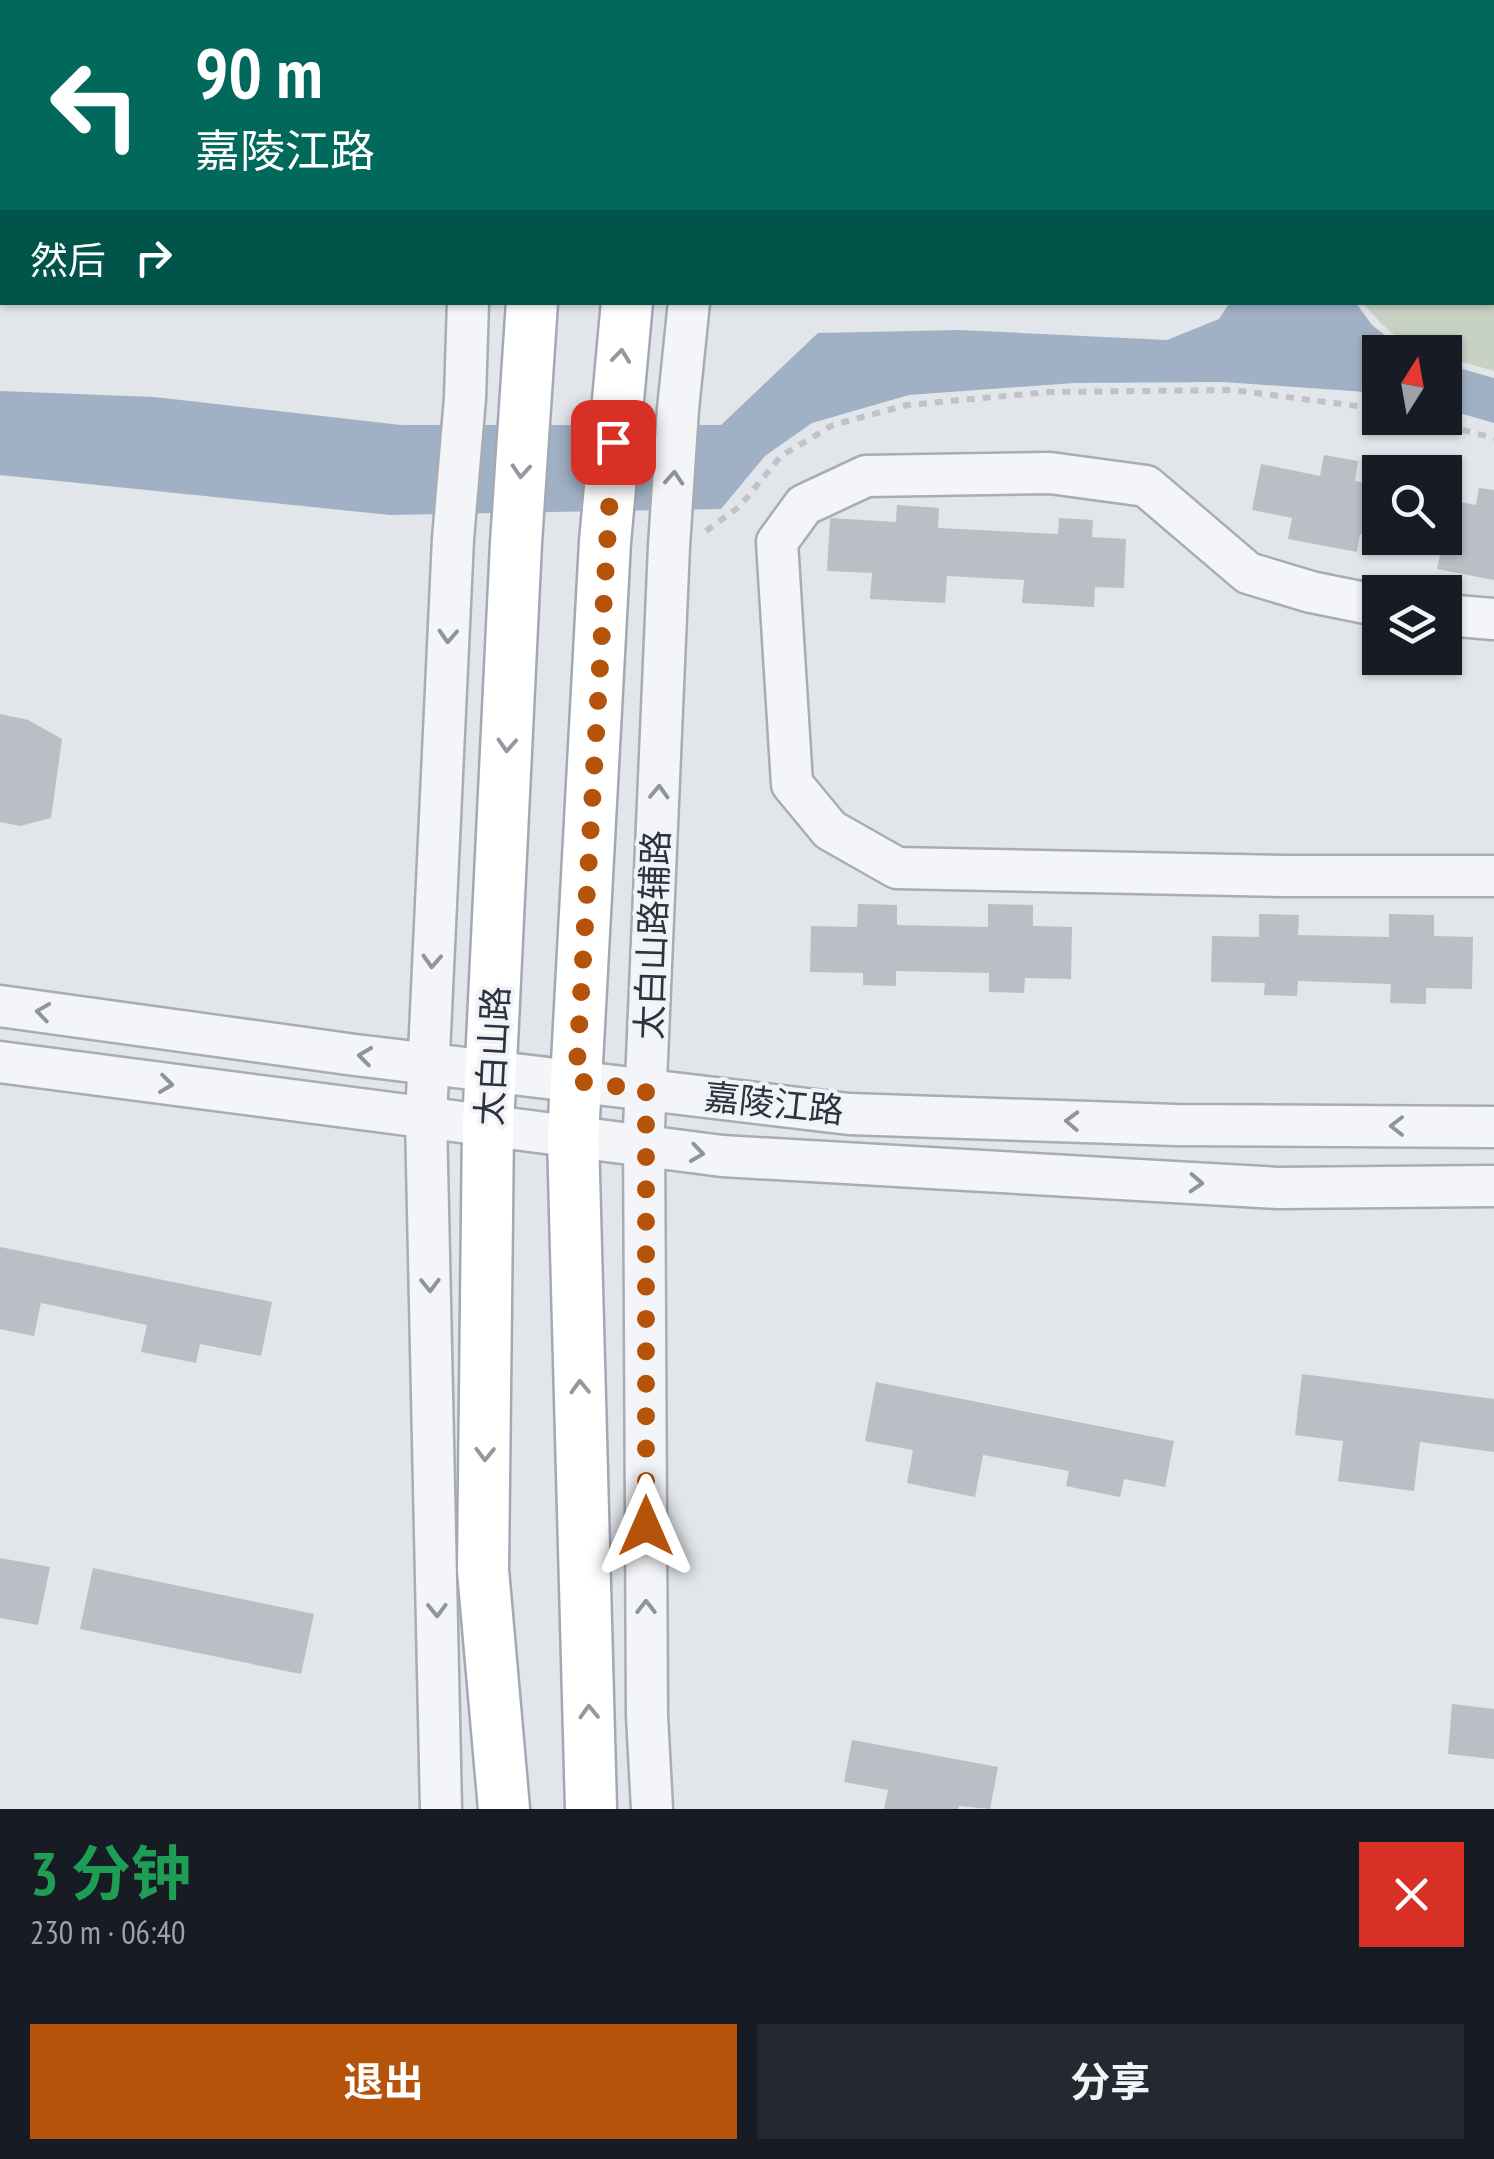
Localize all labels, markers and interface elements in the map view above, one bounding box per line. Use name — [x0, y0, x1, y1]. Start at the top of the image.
text: 90 m — [195, 27, 323, 117]
icon: left — [30, 40, 160, 170]
text: 嘉陵江路 — [195, 121, 375, 179]
icon: right — [126, 230, 181, 285]
text: 然后 — [30, 235, 106, 284]
north arrow — [1362, 335, 1462, 435]
map controls — [1362, 335, 1462, 675]
one-way arrow — [610, 348, 631, 364]
pin — [571, 400, 656, 485]
icon: arrive — [586, 415, 641, 470]
button: search — [1362, 455, 1462, 555]
one-way arrow — [511, 464, 532, 480]
one-way arrow — [663, 469, 684, 485]
button: layers — [1362, 575, 1462, 675]
one-way arrow — [438, 628, 459, 644]
one-way arrow — [497, 737, 518, 753]
one-way arrow — [648, 783, 669, 799]
street label: 太白山路辅路 — [625, 829, 679, 1041]
one-way arrow — [422, 953, 443, 969]
street label: 太白山路 — [465, 985, 519, 1127]
one-way arrow — [35, 1002, 52, 1023]
one-way arrow — [357, 1046, 373, 1067]
one-way arrow — [158, 1072, 174, 1093]
street label: 嘉陵江路 — [702, 1073, 846, 1133]
one-way arrow — [1063, 1111, 1079, 1132]
one-way arrow — [1388, 1116, 1404, 1137]
one-way arrow — [689, 1142, 705, 1163]
one-way arrow — [1188, 1172, 1204, 1193]
one-way arrow — [419, 1278, 440, 1294]
one-way arrow — [569, 1378, 590, 1394]
one-way arrow — [474, 1448, 496, 1463]
position arrow — [594, 1474, 698, 1578]
one-way arrow — [635, 1598, 657, 1614]
one-way arrow — [426, 1603, 447, 1619]
one-way arrow — [578, 1703, 599, 1719]
text: 3 分钟 — [30, 1834, 191, 1912]
button: close — [1359, 1842, 1464, 1947]
text: 230 m · 06:40 — [30, 1911, 185, 1953]
button: 退出 — [30, 2024, 737, 2139]
button: 分享 — [757, 2024, 1464, 2139]

